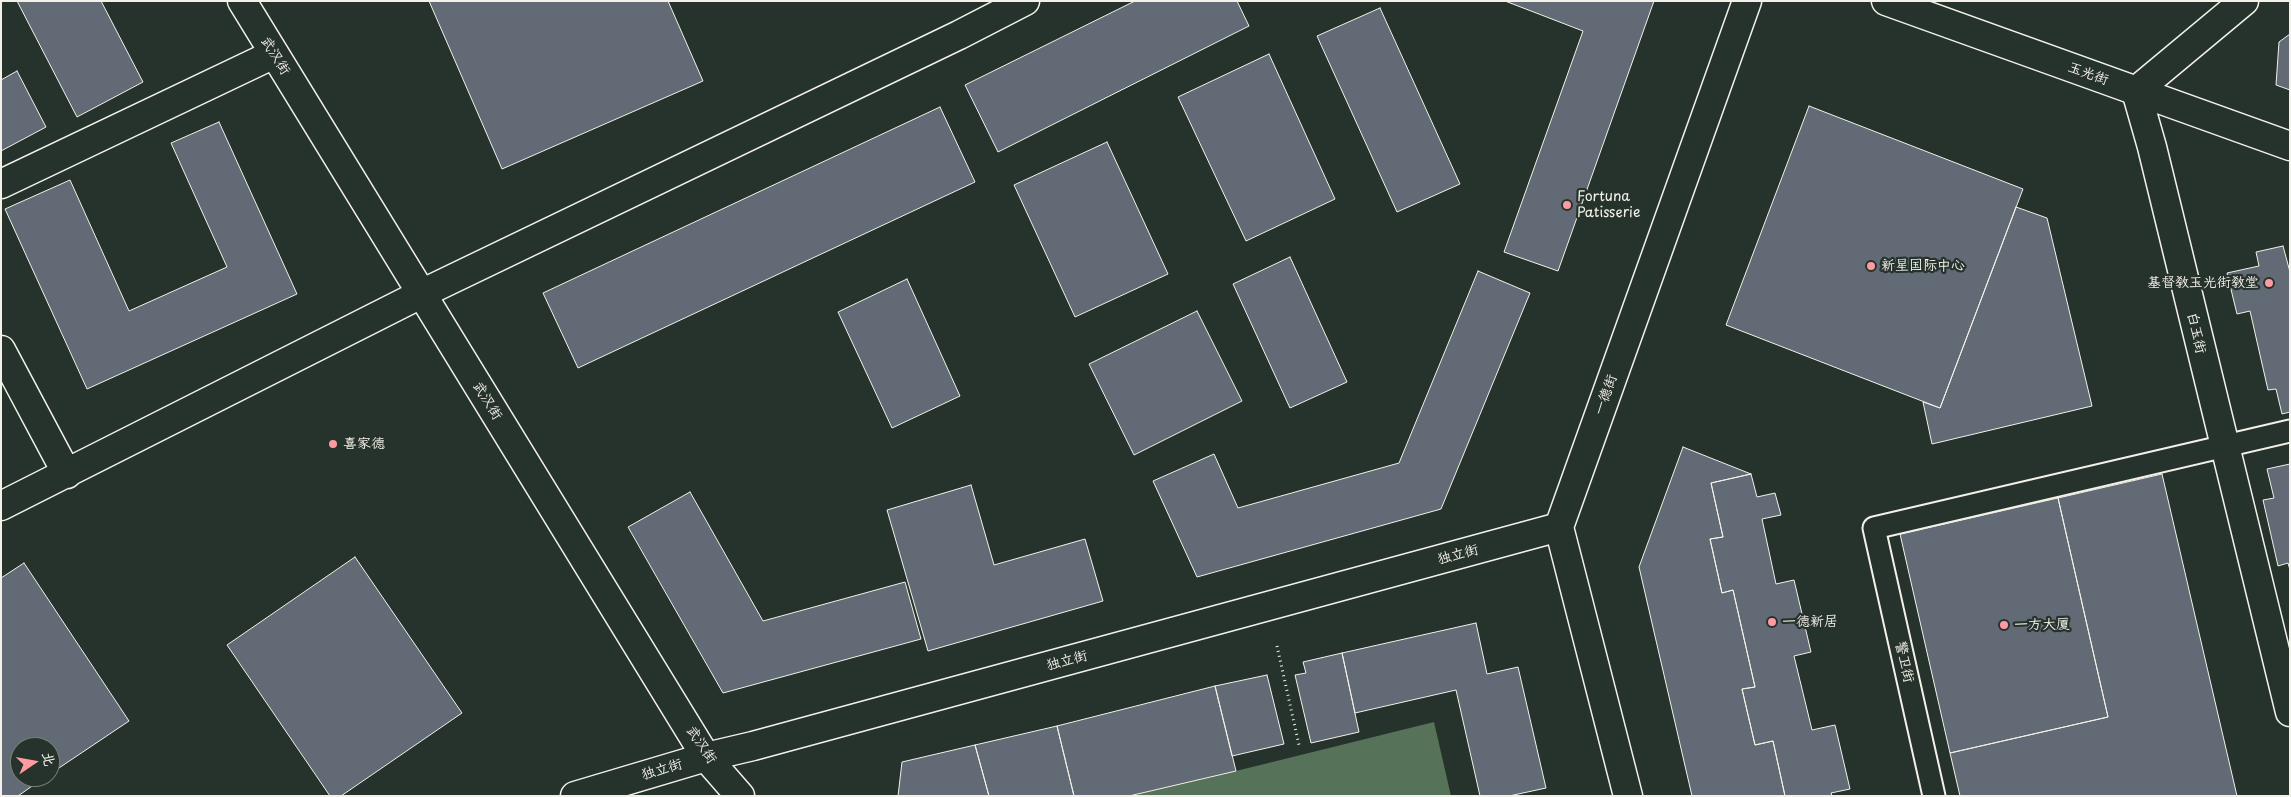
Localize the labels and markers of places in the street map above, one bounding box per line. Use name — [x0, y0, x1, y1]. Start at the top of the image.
place label: Fortuna Patisserie — [1577, 189, 1640, 222]
marker: Fortuna Patisserie — [1561, 199, 1573, 211]
place label: 新星国际中心 — [1881, 258, 1965, 274]
marker: 新星国际中心 — [1865, 260, 1877, 272]
place label: 基督教玉光街教堂 — [2147, 275, 2259, 291]
marker: 基督教玉光街教堂 — [2263, 277, 2275, 289]
place label: 喜家德 — [343, 436, 385, 452]
marker: 喜家德 — [327, 438, 339, 450]
place label: 一德新居 — [1782, 614, 1838, 630]
marker: 一德新居 — [1766, 616, 1778, 628]
place label: 一方大厦 — [2014, 617, 2070, 633]
marker: 一方大厦 — [1998, 619, 2010, 631]

